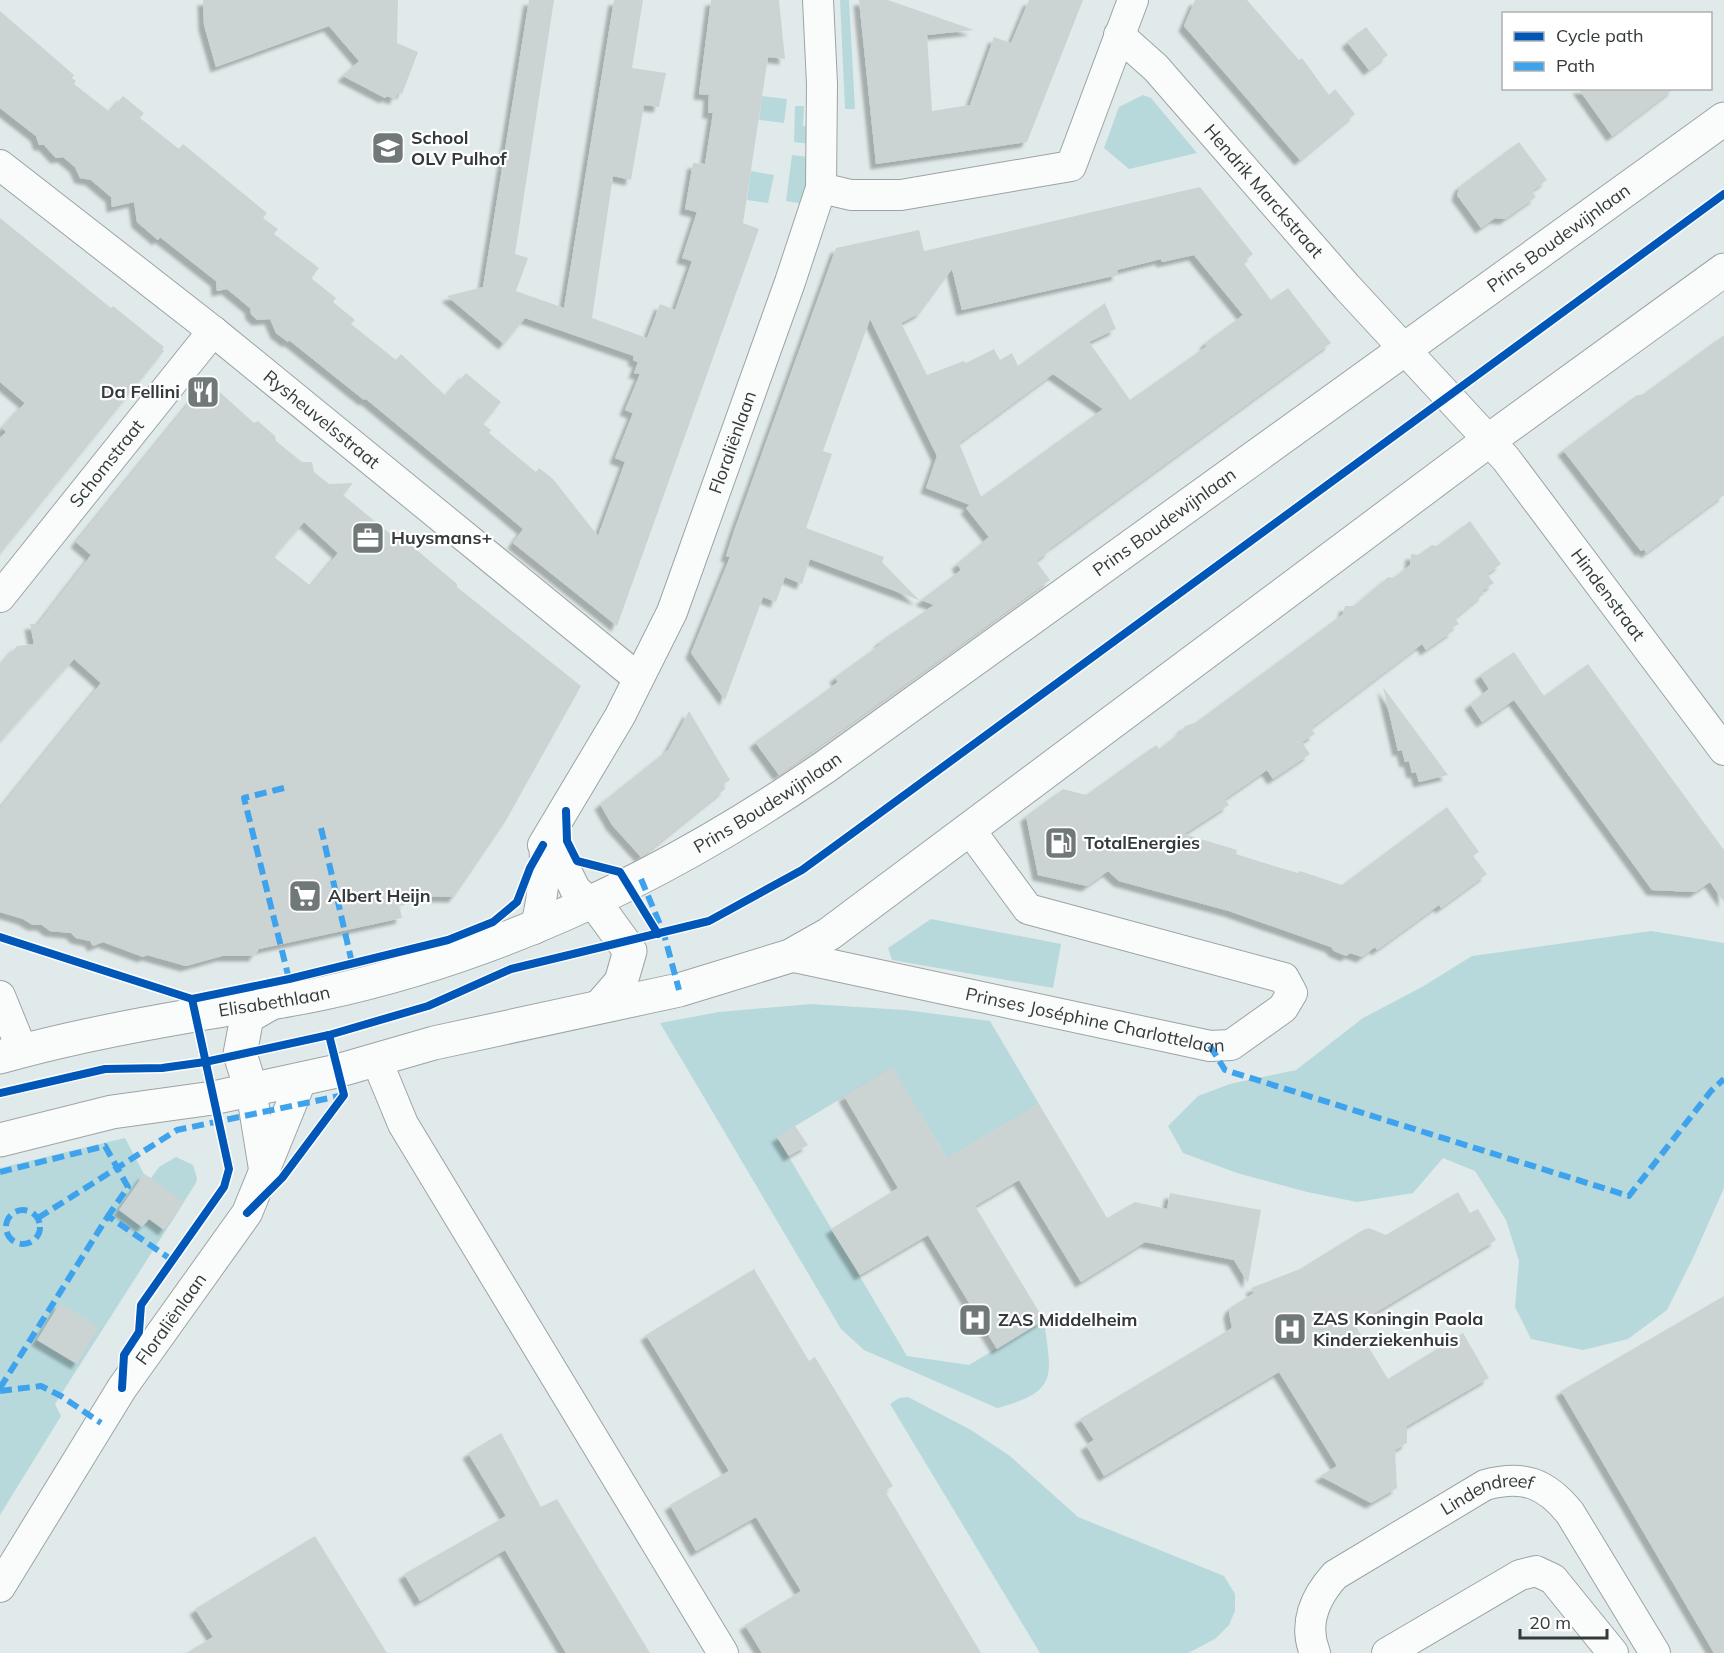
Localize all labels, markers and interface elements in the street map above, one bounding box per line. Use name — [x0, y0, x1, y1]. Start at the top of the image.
legend — [1502, 12, 1712, 90]
text: Cycle path — [1556, 24, 1643, 47]
text: Path — [1556, 54, 1595, 77]
street label: Hendrik Marckstraat — [1199, 119, 1328, 262]
place label: School OLV Pulhof — [411, 126, 507, 170]
school or university icon: School OLV Pulhof — [370, 130, 406, 166]
street label: Prins Boudewijnlaan — [1482, 178, 1635, 297]
street label: Rysheuvelsstraat — [259, 365, 385, 473]
restaurant icon: Da Fellini — [185, 374, 221, 410]
place label: Da Fellini — [101, 380, 180, 403]
street label: Floraliënlaan — [703, 388, 761, 497]
street label: Schomstraat — [64, 415, 149, 512]
street label: Prins Boudewijnlaan — [1088, 463, 1240, 581]
office icon: Huysmans+ — [350, 520, 386, 556]
place label: Huysmans+ — [391, 526, 492, 549]
street label: Hindenstraat — [1566, 544, 1650, 645]
street label: Prins Boudewijnlaan — [689, 747, 846, 858]
fuel station icon: TotalEnergies — [1043, 825, 1079, 861]
place label: TotalEnergies — [1084, 831, 1200, 854]
supermarket icon: Albert Heijn — [287, 878, 323, 914]
place label: Albert Heijn — [328, 884, 431, 907]
street label: Elisabethlaan — [217, 980, 332, 1022]
street label: Prinses Joséphine Charlottelaan — [964, 982, 1225, 1058]
street label: Floraliënlaan — [130, 1268, 211, 1369]
hospital icon: ZAS Middelheim — [957, 1302, 993, 1338]
place label: ZAS Koningin Paola Kinderziekenhuis — [1313, 1307, 1483, 1351]
place label: ZAS Middelheim — [998, 1308, 1138, 1331]
hospital icon: ZAS Koningin Paola Kinderziekenhuis — [1272, 1311, 1308, 1347]
street label: Lindendreef — [1436, 1469, 1538, 1520]
scale bar — [1520, 1602, 1607, 1640]
text: 20 m — [1529, 1611, 1571, 1634]

